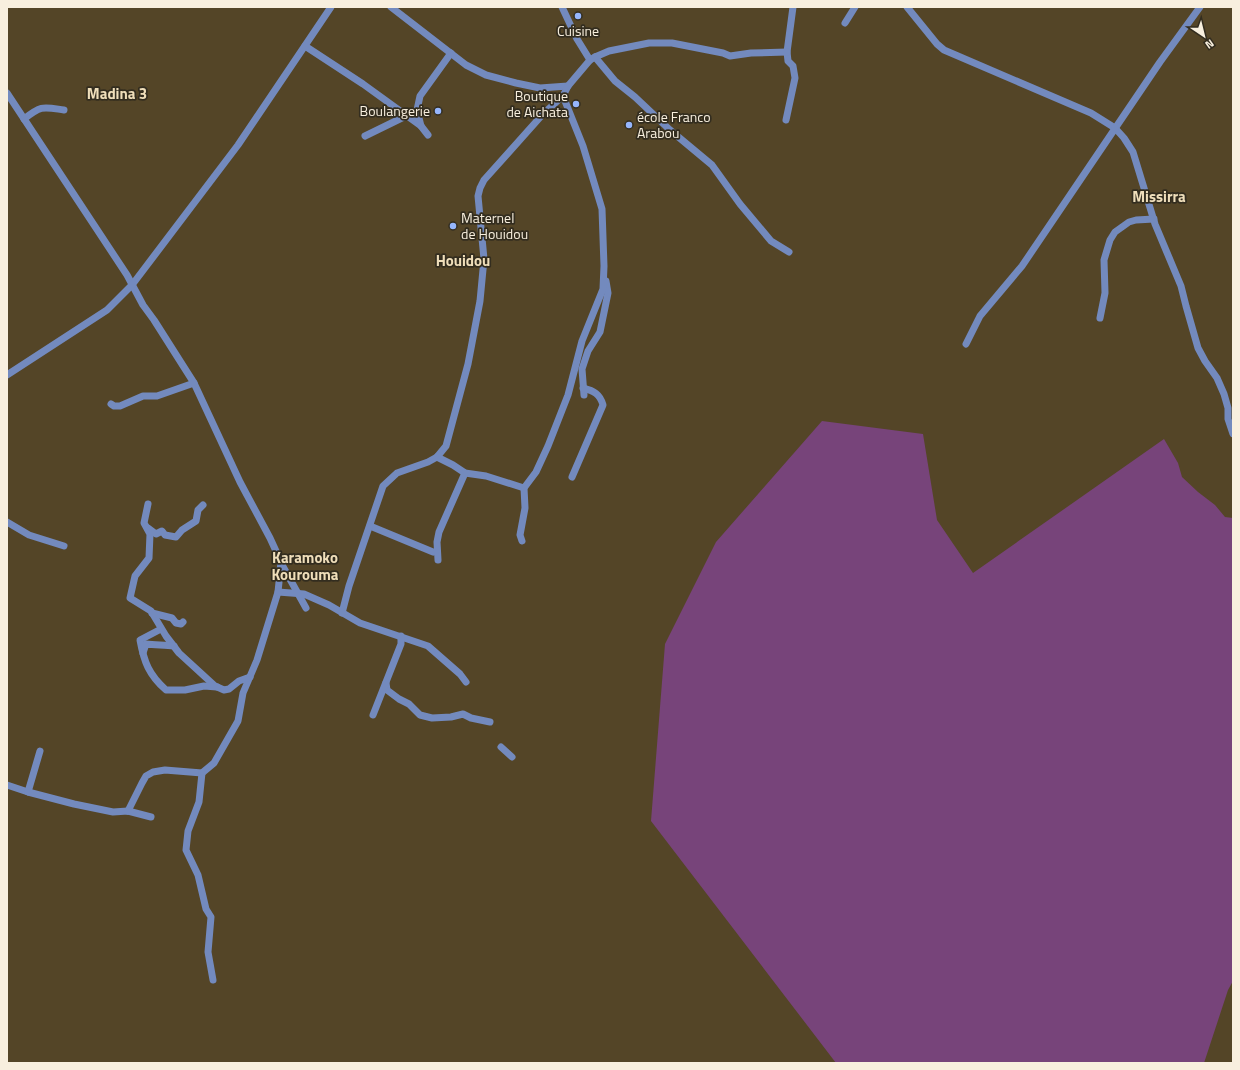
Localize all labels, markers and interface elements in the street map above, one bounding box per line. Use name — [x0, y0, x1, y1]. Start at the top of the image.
marker: Cuisine — [573, 11, 583, 21]
north arrow — [1184, 16, 1224, 56]
place label: Cuisine — [557, 20, 599, 41]
text: N — [1202, 35, 1217, 53]
district label: Madina 3 — [87, 82, 147, 105]
place label: Boutique de Aichata — [506, 85, 568, 122]
marker: Boutique de Aichata — [571, 99, 581, 109]
place label: Boulangerie — [360, 100, 430, 121]
marker: Boulangerie — [433, 106, 443, 116]
place label: école Franco Arabou — [637, 106, 711, 143]
marker: école Franco Arabou — [624, 120, 634, 130]
district label: Missirra — [1132, 185, 1186, 208]
place label: Maternel de Houidou — [461, 207, 528, 244]
marker: Maternel de Houidou — [448, 221, 458, 231]
district label: Houidou — [436, 249, 490, 272]
district label: Karamoko Kourouma — [271, 546, 339, 586]

